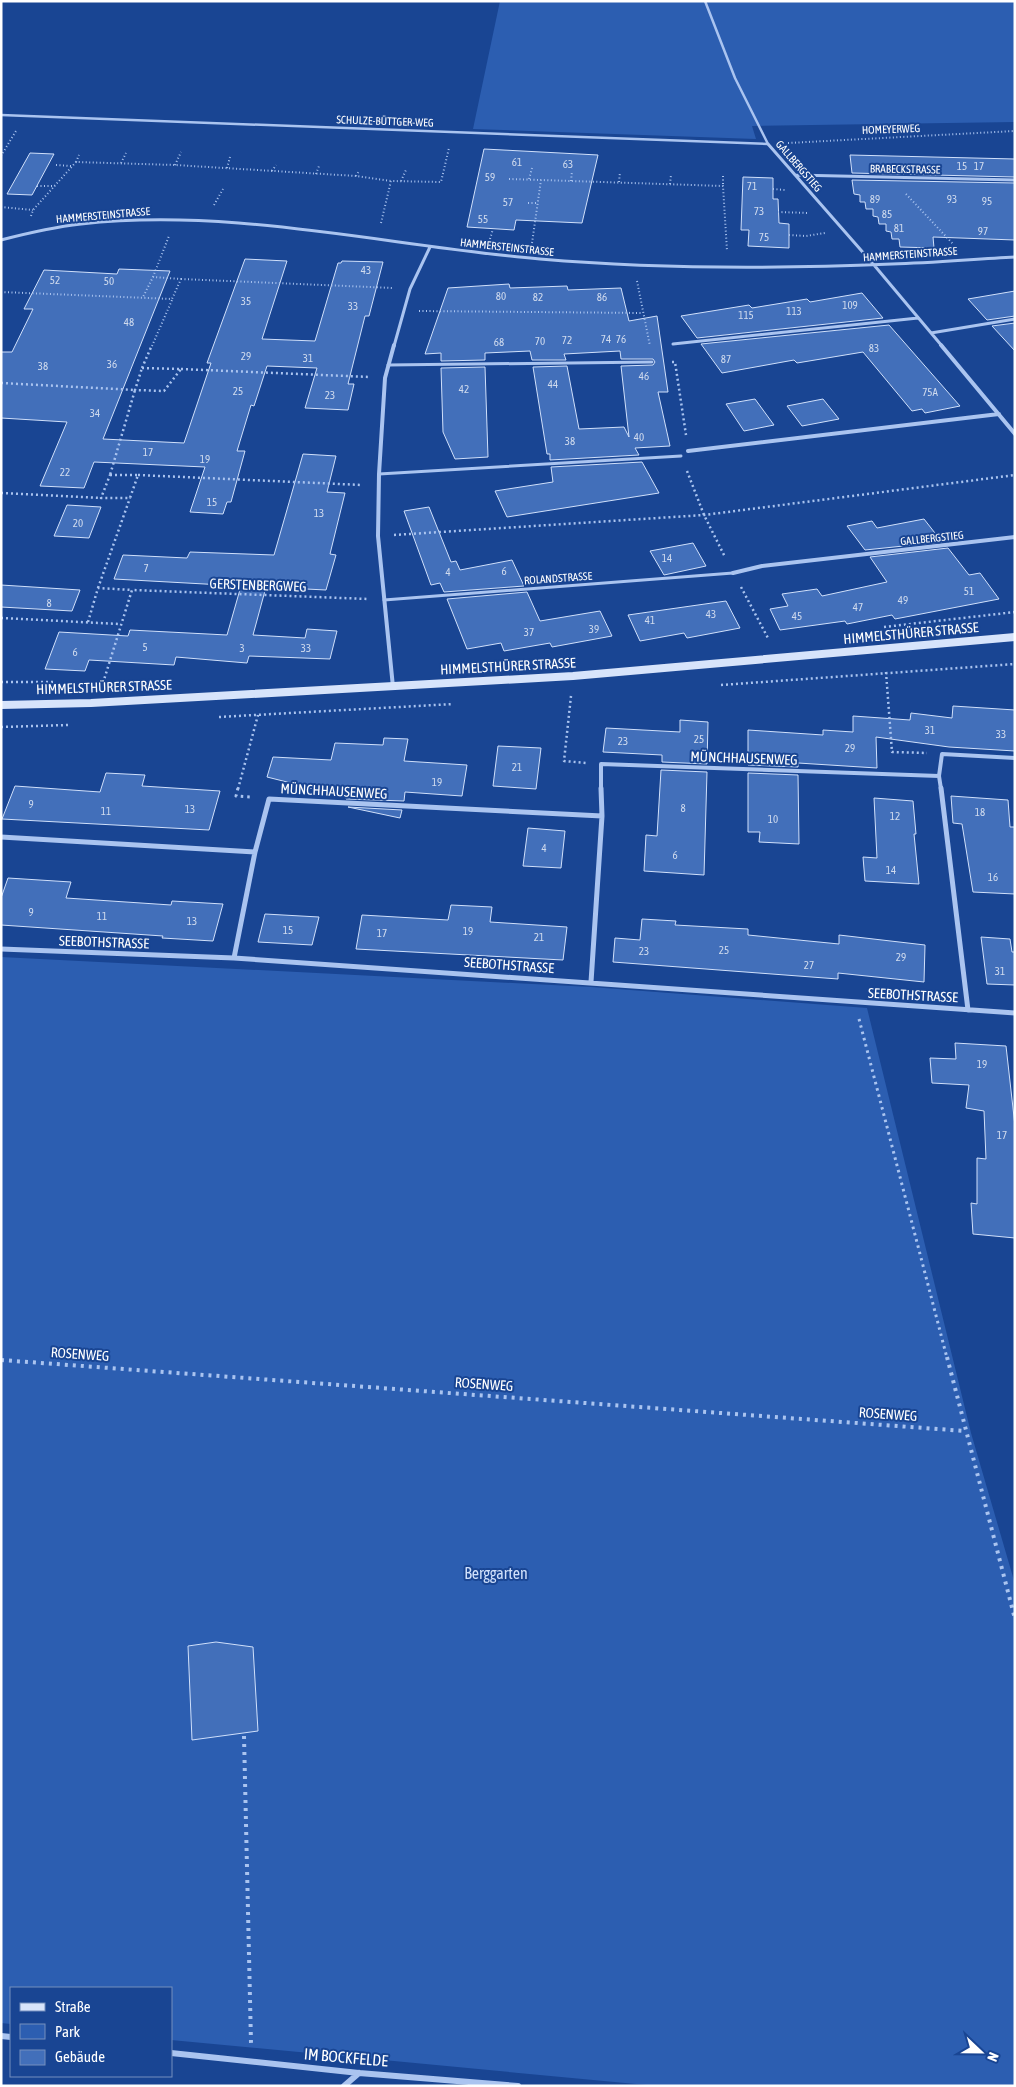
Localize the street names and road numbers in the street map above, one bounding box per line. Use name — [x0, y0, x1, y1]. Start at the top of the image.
street label: SCHULZE-BÜTTGER-WEG — [336, 113, 434, 129]
street label: HOMEYERWEG — [862, 122, 921, 136]
street label: GALLBERGSTIEG — [774, 138, 825, 194]
street label: BRABECKSTRASSE — [870, 162, 941, 176]
street label: HAMMERSTEINSTRASSE — [55, 205, 151, 225]
street label: HAMMERSTEINSTRASSE — [459, 236, 555, 258]
street label: HAMMERSTEINSTRASSE — [862, 245, 958, 263]
street label: GALLBERGSTIEG — [900, 529, 964, 547]
street label: ROLANDSTRASSE — [523, 570, 593, 586]
street label: GERSTENBERGWEG — [209, 575, 307, 595]
street label: HIMMELSTHÜRER STRASSE — [843, 619, 979, 647]
street label: HIMMELSTHÜRER STRASSE — [440, 654, 576, 678]
street label: HIMMELSTHÜRER STRASSE — [36, 677, 172, 697]
street label: MÜNCHHAUSENWEG — [690, 748, 798, 768]
street label: MÜNCHHAUSENWEG — [280, 780, 388, 802]
street label: SEEBOTHSTRASSE — [59, 932, 149, 952]
street label: SEEBOTHSTRASSE — [463, 954, 555, 976]
street label: SEEBOTHSTRASSE — [868, 985, 959, 1005]
street label: ROSENWEG — [50, 1344, 110, 1364]
street label: ROSENWEG — [454, 1374, 514, 1394]
street label: ROSENWEG — [858, 1404, 918, 1424]
street label: IM BOCKFELDE — [303, 2044, 389, 2070]

